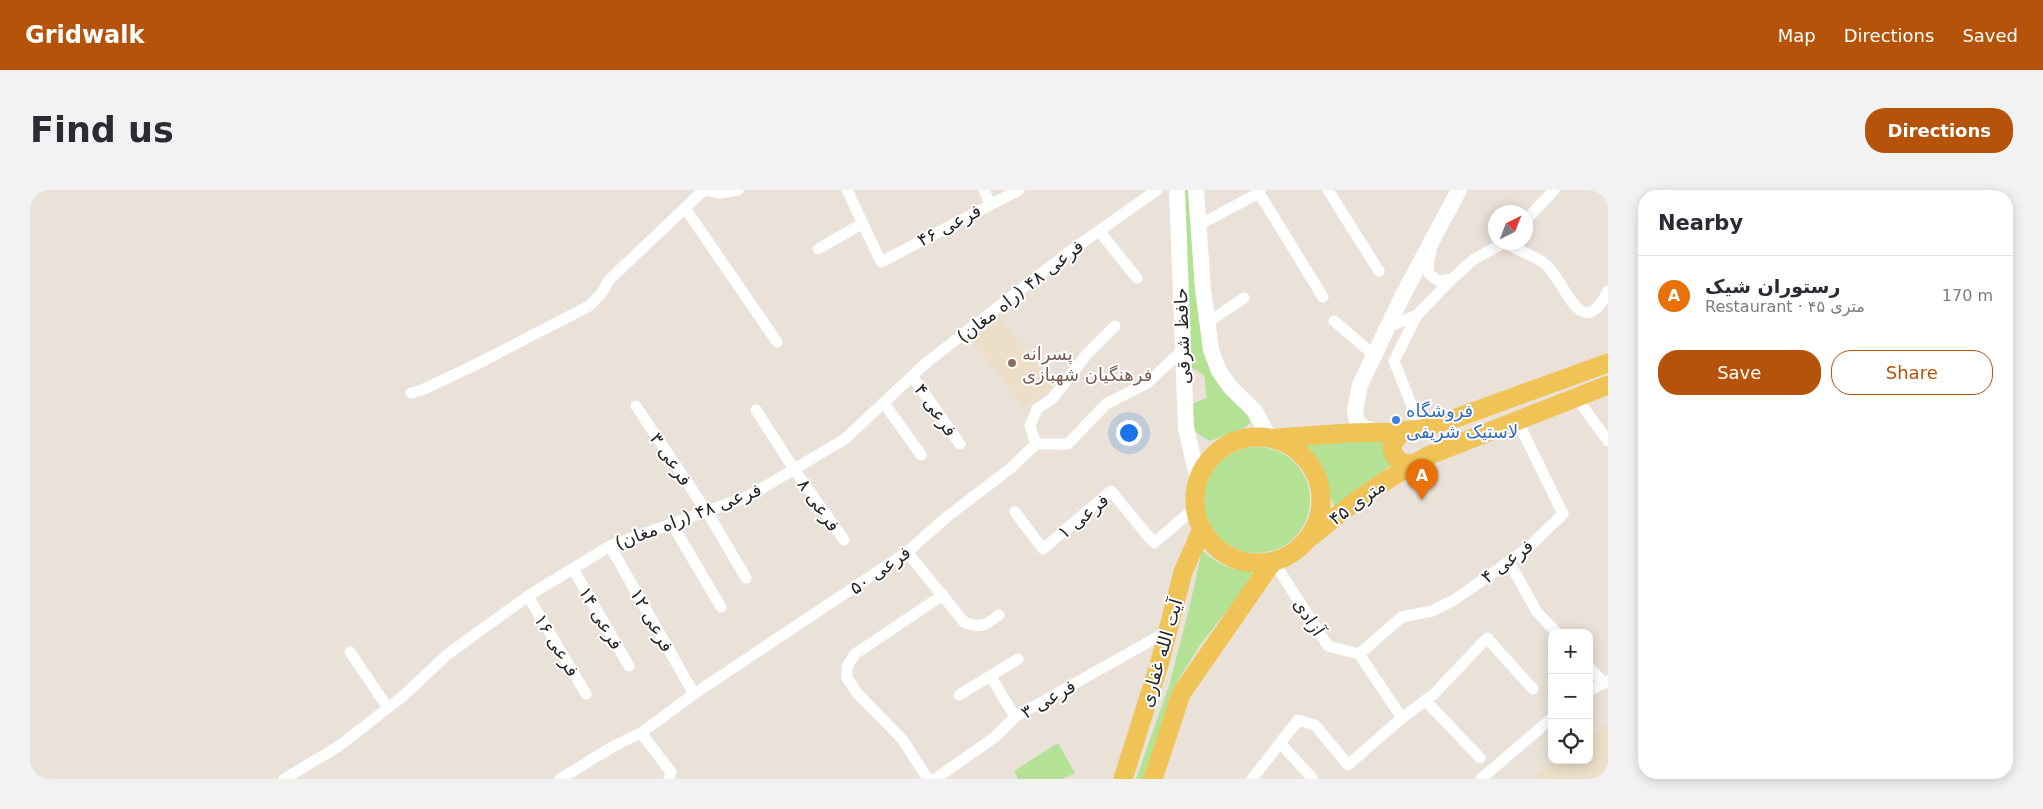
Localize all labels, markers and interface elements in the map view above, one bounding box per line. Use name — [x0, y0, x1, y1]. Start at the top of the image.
text: Gridwalk — [25, 21, 145, 49]
text: Map — [1778, 25, 1816, 46]
text: Directions — [1844, 25, 1934, 46]
text: Saved — [1962, 25, 2018, 46]
button: Directions — [1865, 108, 2013, 153]
text: Find us — [30, 110, 174, 150]
street label: فرعی ۴۶ — [913, 199, 985, 251]
north arrow — [1488, 205, 1533, 250]
text: Nearby — [1658, 211, 1743, 235]
street label: فرعی ۴۸ (راه مغان) — [952, 235, 1088, 348]
text: رستوران شیک — [1705, 275, 1840, 297]
text: A — [1668, 286, 1680, 305]
text: 170 m — [1942, 286, 1993, 305]
street label: حافظ شرقی — [1170, 287, 1195, 385]
text: Restaurant · ۴۵ متری — [1705, 297, 1865, 316]
place label: پسرانه فرهنگیان شهبازی — [1022, 343, 1152, 386]
button: Save — [1658, 350, 1821, 395]
button: Share — [1831, 350, 1993, 395]
marker: پسرانه فرهنگیان شهبازی — [1006, 357, 1018, 369]
street label: فرعی ۴ — [909, 380, 962, 441]
place label: فروشگاه لاستیک شریفی — [1406, 400, 1518, 443]
marker: فروشگاه لاستیک شریفی — [1390, 414, 1402, 426]
your location — [1116, 420, 1142, 446]
street label: فرعی ۳ — [645, 428, 696, 490]
pin: A — [1406, 459, 1438, 500]
street label: فرعی ۸ — [792, 475, 845, 536]
street label: ۴۵ متری — [1325, 475, 1390, 530]
street label: فرعی ۴۸ (راه مغان) — [612, 478, 764, 555]
street label: فرعی ۱ — [1053, 489, 1113, 544]
street label: فرعی ۴ — [1477, 535, 1538, 588]
street label: فرعی ۵۰ — [846, 542, 915, 599]
street label: فرعی ۱۴ — [574, 583, 627, 654]
street label: فرعی ۱۲ — [625, 585, 678, 656]
street label: آزادی — [1289, 594, 1330, 641]
street label: آیت الله غفاری — [1135, 595, 1187, 710]
street label: فرعی ۱۶ — [529, 610, 584, 681]
map controls — [1548, 629, 1593, 764]
button: + — [1548, 629, 1593, 674]
button: − — [1548, 674, 1593, 719]
street label: فرعی ۳ — [1017, 675, 1080, 724]
button: locate — [1548, 719, 1593, 764]

